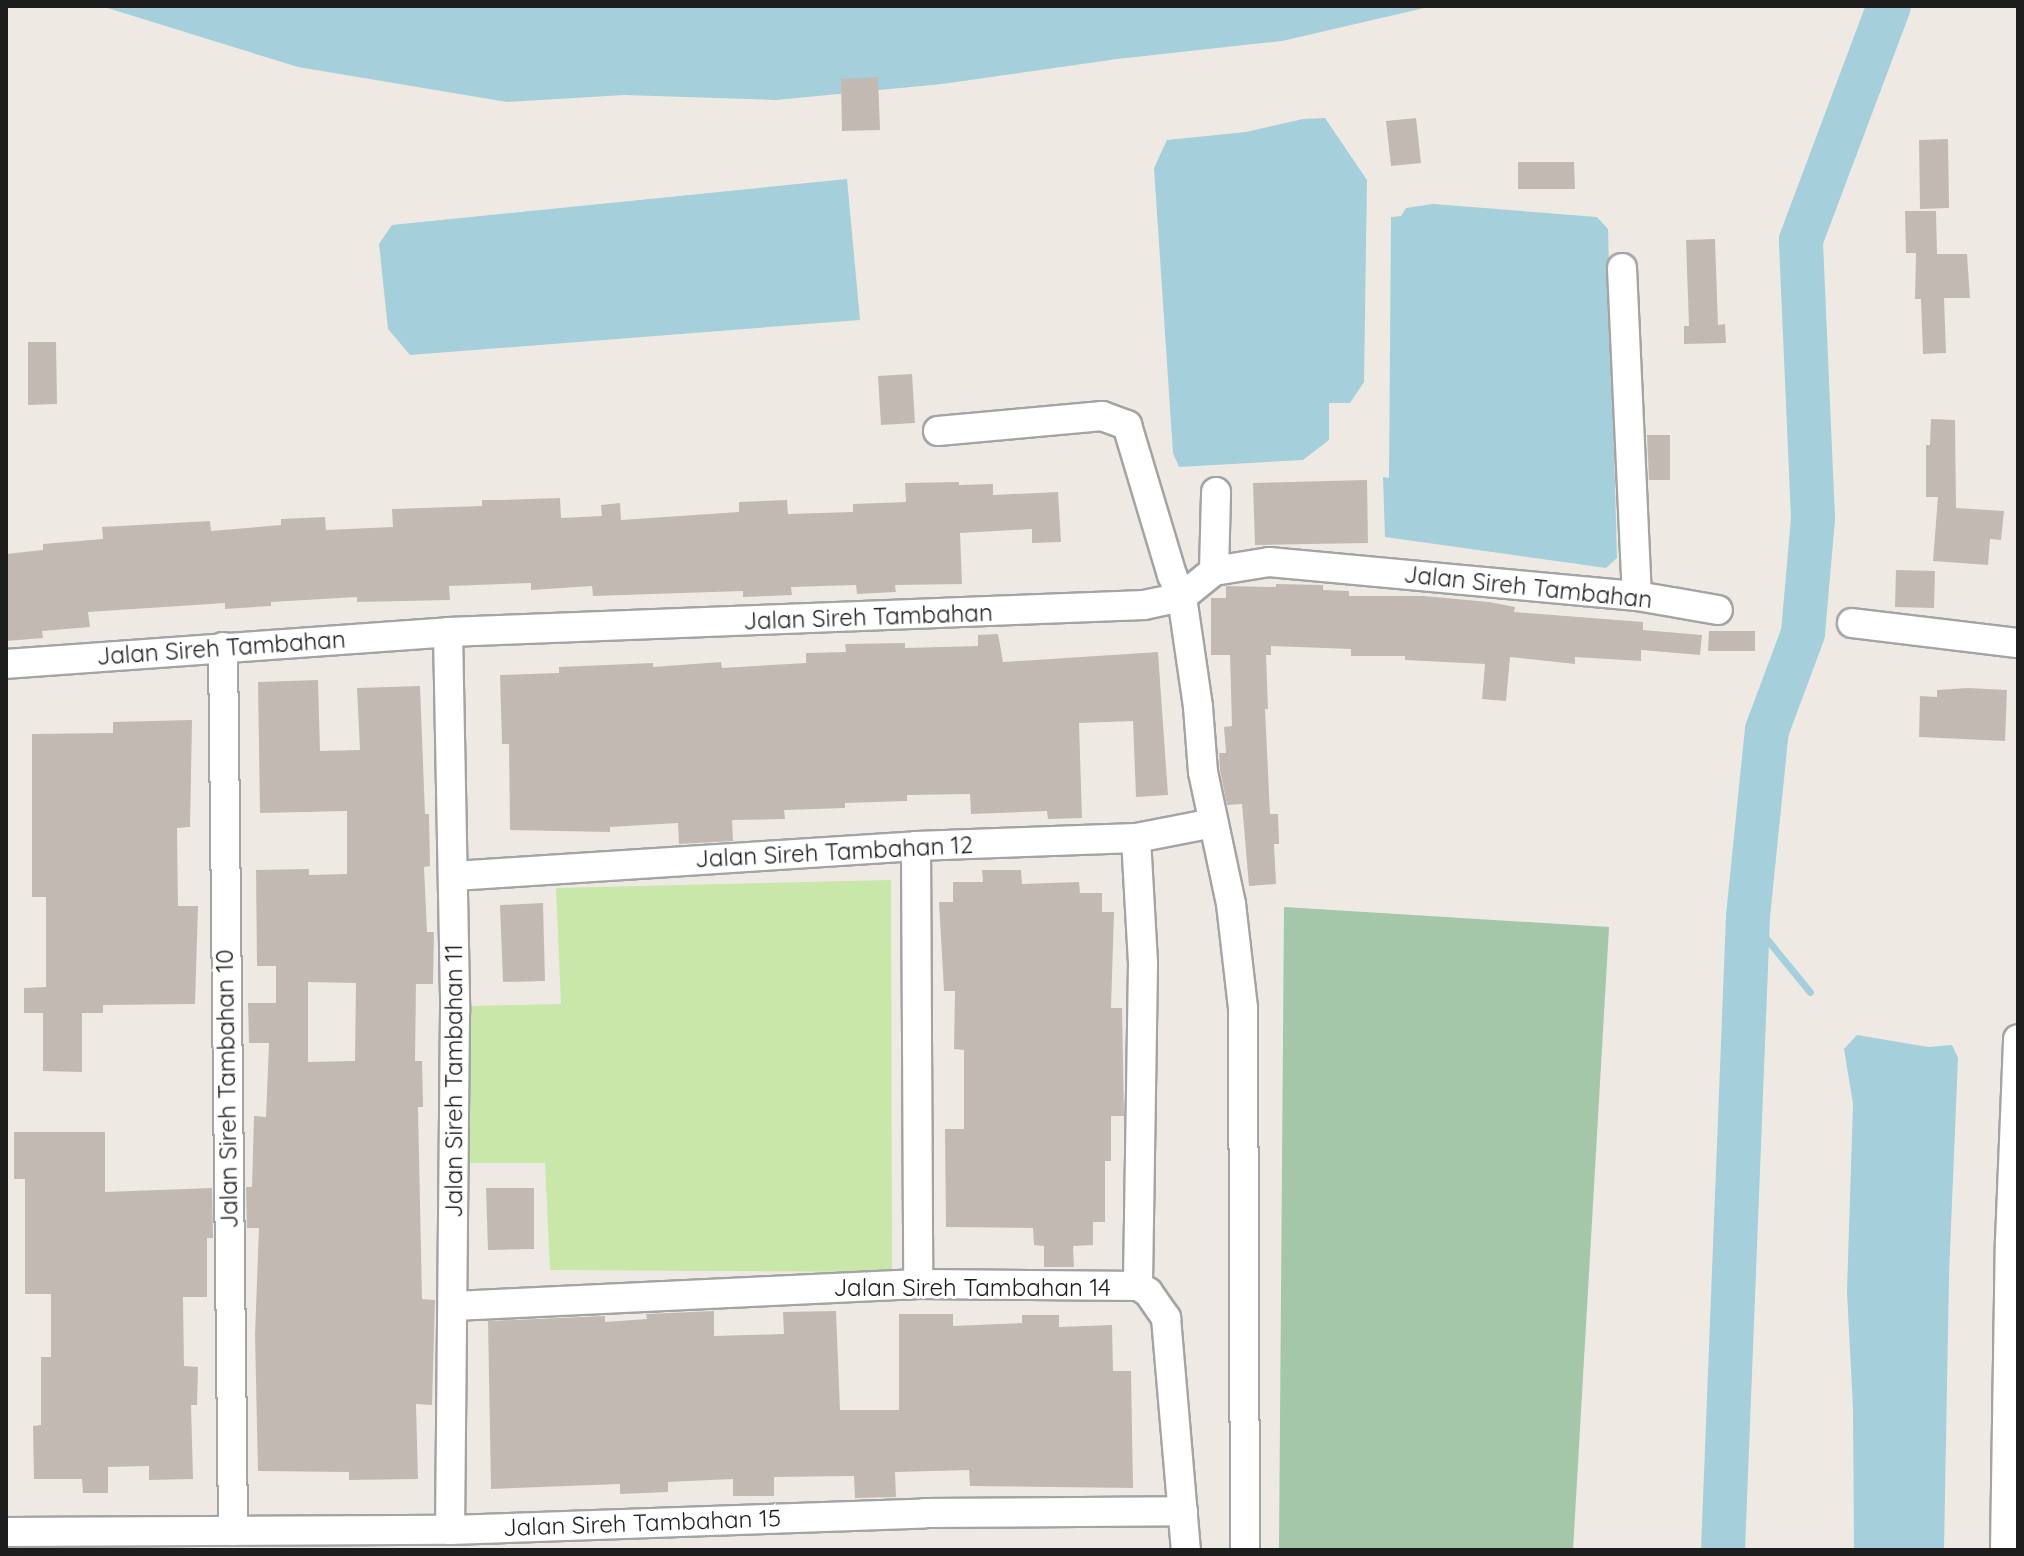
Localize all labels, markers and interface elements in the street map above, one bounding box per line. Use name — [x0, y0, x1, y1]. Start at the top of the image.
street label: Jalan Sireh Tambahan — [1402, 560, 1654, 614]
street label: Jalan Sireh Tambahan — [743, 598, 993, 636]
street label: Jalan Sireh Tambahan — [96, 625, 346, 671]
street label: Jalan Sireh Tambahan 12 — [694, 830, 974, 874]
street label: Jalan Sireh Tambahan 11 — [440, 944, 468, 1218]
street label: Jalan Sireh Tambahan 10 — [210, 949, 244, 1229]
street label: Jalan Sireh Tambahan 14 — [833, 1274, 1111, 1302]
street label: Jalan Sireh Tambahan 15 — [503, 1504, 781, 1542]

